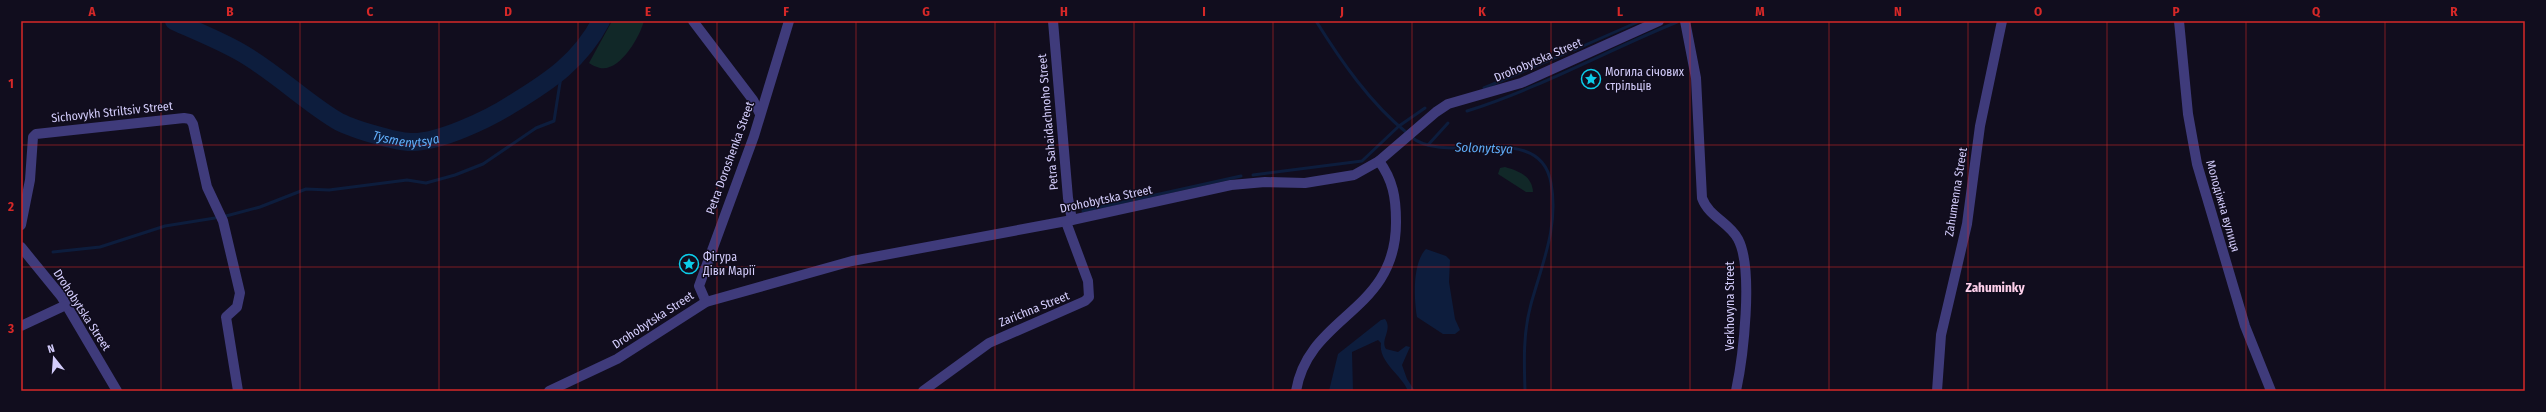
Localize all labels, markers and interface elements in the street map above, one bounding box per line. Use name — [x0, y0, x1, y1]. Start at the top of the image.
text: A — [87, 4, 96, 19]
text: B — [226, 4, 234, 19]
text: C — [367, 4, 374, 19]
text: D — [504, 4, 512, 19]
text: E — [645, 4, 651, 19]
text: F — [783, 4, 789, 19]
text: G — [922, 4, 930, 19]
text: H — [1060, 4, 1068, 19]
text: I — [1202, 4, 1206, 19]
text: J — [1339, 4, 1344, 19]
text: K — [1478, 4, 1486, 19]
text: L — [1617, 4, 1623, 19]
text: M — [1755, 4, 1765, 19]
text: N — [1894, 4, 1902, 19]
text: O — [2034, 4, 2042, 19]
text: P — [2172, 4, 2180, 19]
text: Q — [2312, 4, 2321, 19]
text: R — [2450, 4, 2458, 19]
street label: Drohobytska Street — [1492, 35, 1584, 85]
street label: Petra Sahaidachnoho Street — [1035, 53, 1061, 191]
place label: Могила січових стрільців — [1605, 65, 1685, 93]
place icon: Могила січових стрільців — [1580, 68, 1602, 90]
text: 1 — [8, 76, 14, 91]
street label: Sichovykh Striltsiv Street — [51, 99, 174, 125]
street label: Petra Doroshenka Street — [703, 100, 757, 216]
water label: Tysmenytsya — [371, 127, 441, 150]
water label: Solonytsya — [1454, 139, 1513, 157]
street label: Zahumenna Street — [1942, 146, 1970, 238]
street label: Молодіжна вулиця — [2203, 158, 2243, 254]
street label: Drohobytska Street — [1059, 182, 1154, 216]
text: 2 — [7, 199, 14, 214]
place label: Фігура Діви Марії — [702, 250, 756, 278]
place icon: Фігура Діви Марії — [678, 253, 700, 275]
street label: Verkhovyna Street — [1723, 261, 1737, 351]
street label: Drohobytska Street — [50, 267, 114, 353]
district label: Zahuminky — [1965, 280, 2025, 295]
street label: Drohobytska Street — [610, 288, 696, 352]
street label: Zarichna Street — [997, 289, 1071, 329]
text: 3 — [7, 321, 14, 336]
north arrow — [34, 338, 74, 378]
text: N — [46, 342, 56, 356]

